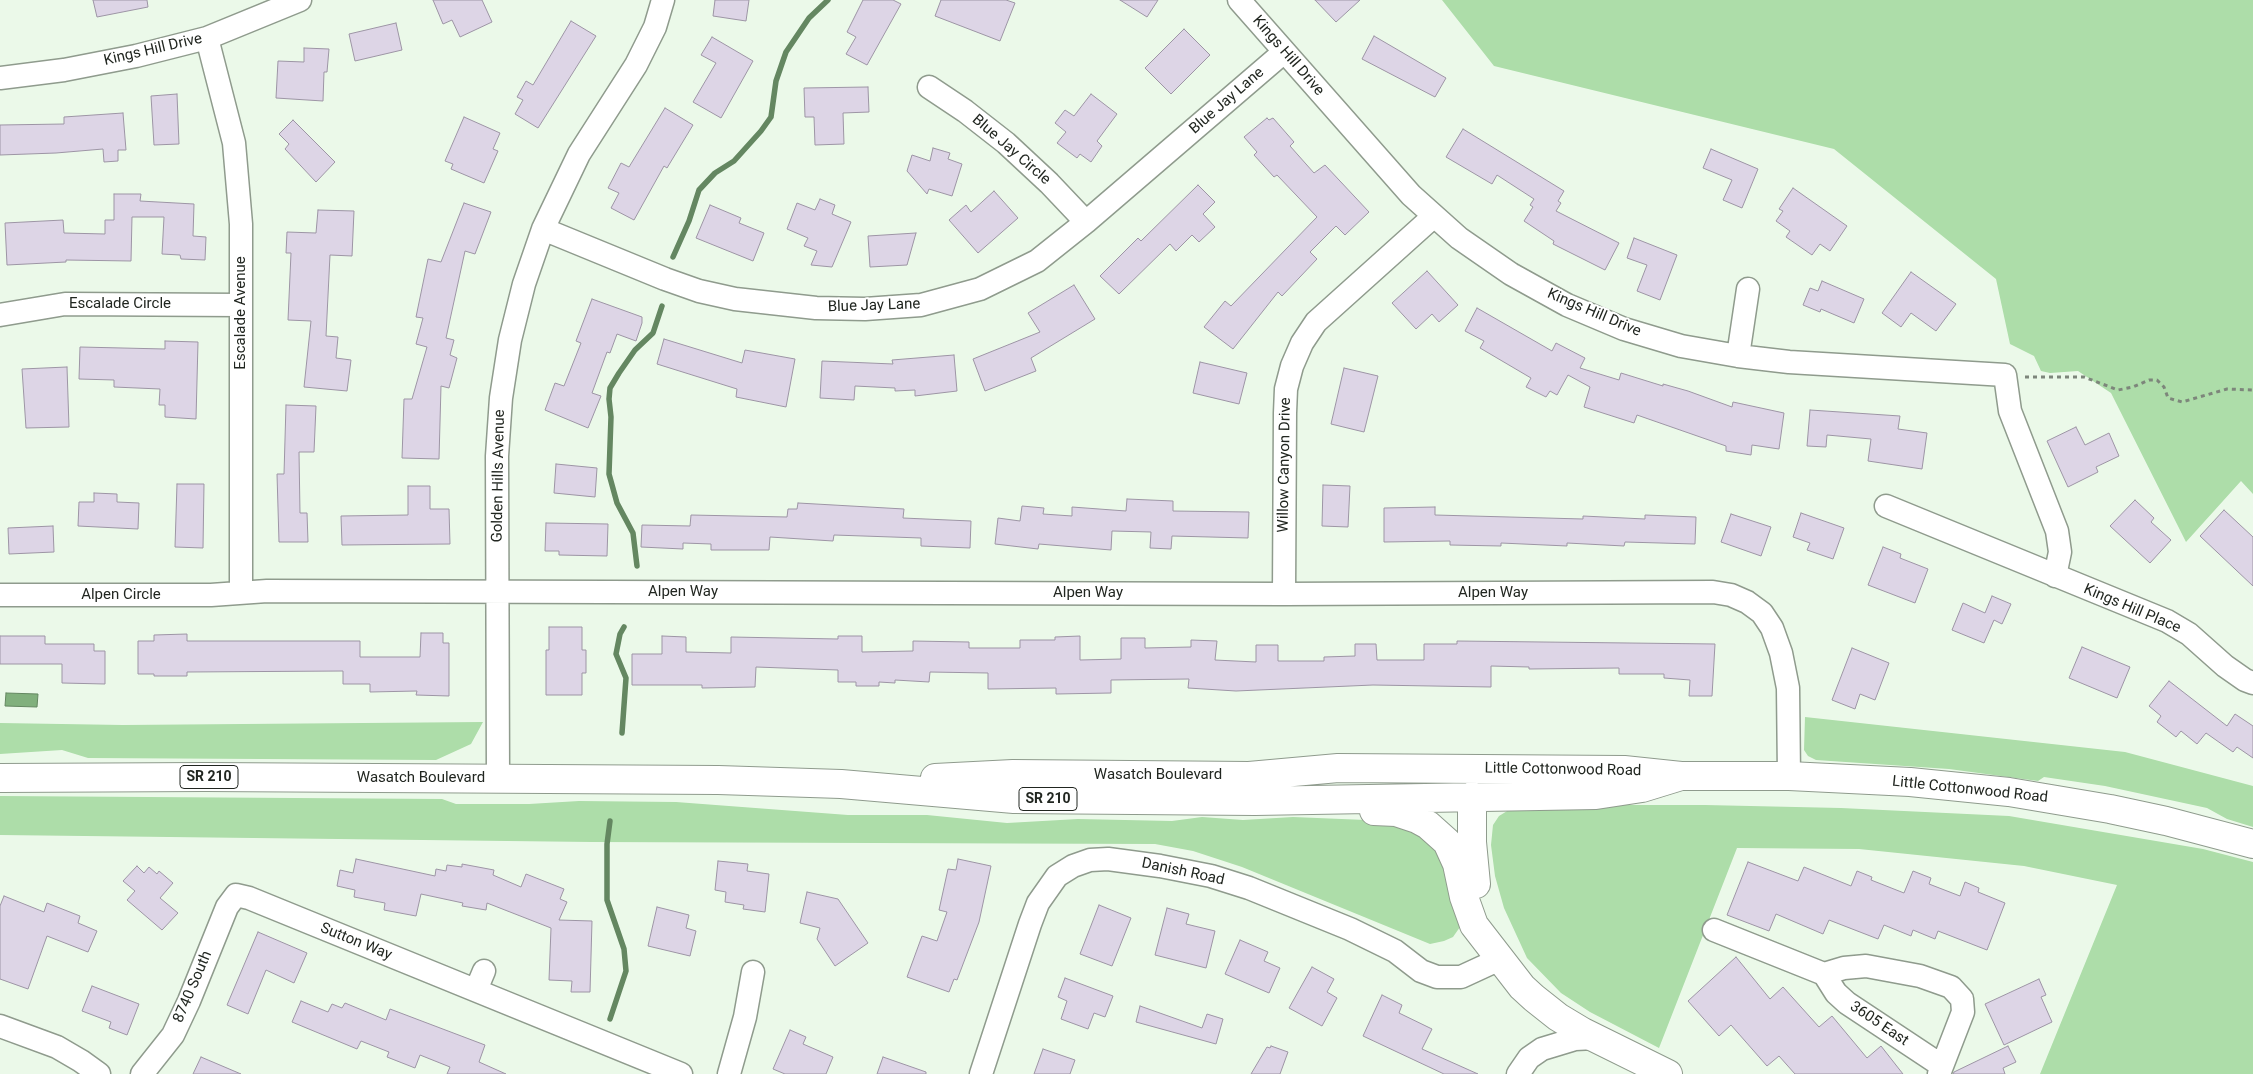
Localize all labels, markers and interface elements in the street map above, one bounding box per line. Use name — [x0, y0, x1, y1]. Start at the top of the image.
street label: Kings Hill Drive — [1248, 12, 1328, 100]
street label: Kings Hill Drive — [102, 30, 204, 70]
street label: Blue Jay Lane — [1186, 64, 1268, 138]
street label: Blue Jay Circle — [968, 111, 1054, 189]
street label: Escalade Avenue — [232, 256, 250, 370]
street label: Kings Hill Drive — [1544, 285, 1644, 341]
street label: Escalade Circle — [69, 295, 171, 313]
street label: Blue Jay Lane — [827, 295, 921, 317]
street label: Willow Canyon Drive — [1275, 397, 1295, 533]
street label: Golden Hills Avenue — [489, 409, 509, 543]
street label: Kings Hill Place — [2081, 580, 2183, 638]
street label: Alpen Way — [648, 583, 718, 601]
street label: Alpen Way — [1053, 584, 1123, 602]
street label: Alpen Way — [1458, 584, 1528, 602]
street label: Alpen Circle — [81, 586, 161, 604]
street label: Little Cottonwood Road — [1485, 760, 1641, 780]
road number: SR 210 — [180, 766, 238, 789]
street label: Wasatch Boulevard — [1094, 766, 1222, 784]
street label: Wasatch Boulevard — [357, 769, 485, 787]
street label: Little Cottonwood Road — [1891, 773, 2049, 807]
road number: SR 210 — [1019, 788, 1077, 811]
street label: Danish Road — [1140, 854, 1226, 890]
street label: Sutton Way — [318, 919, 394, 965]
street label: 8740 South — [170, 948, 216, 1026]
street label: 3605 East — [1846, 998, 1912, 1050]

